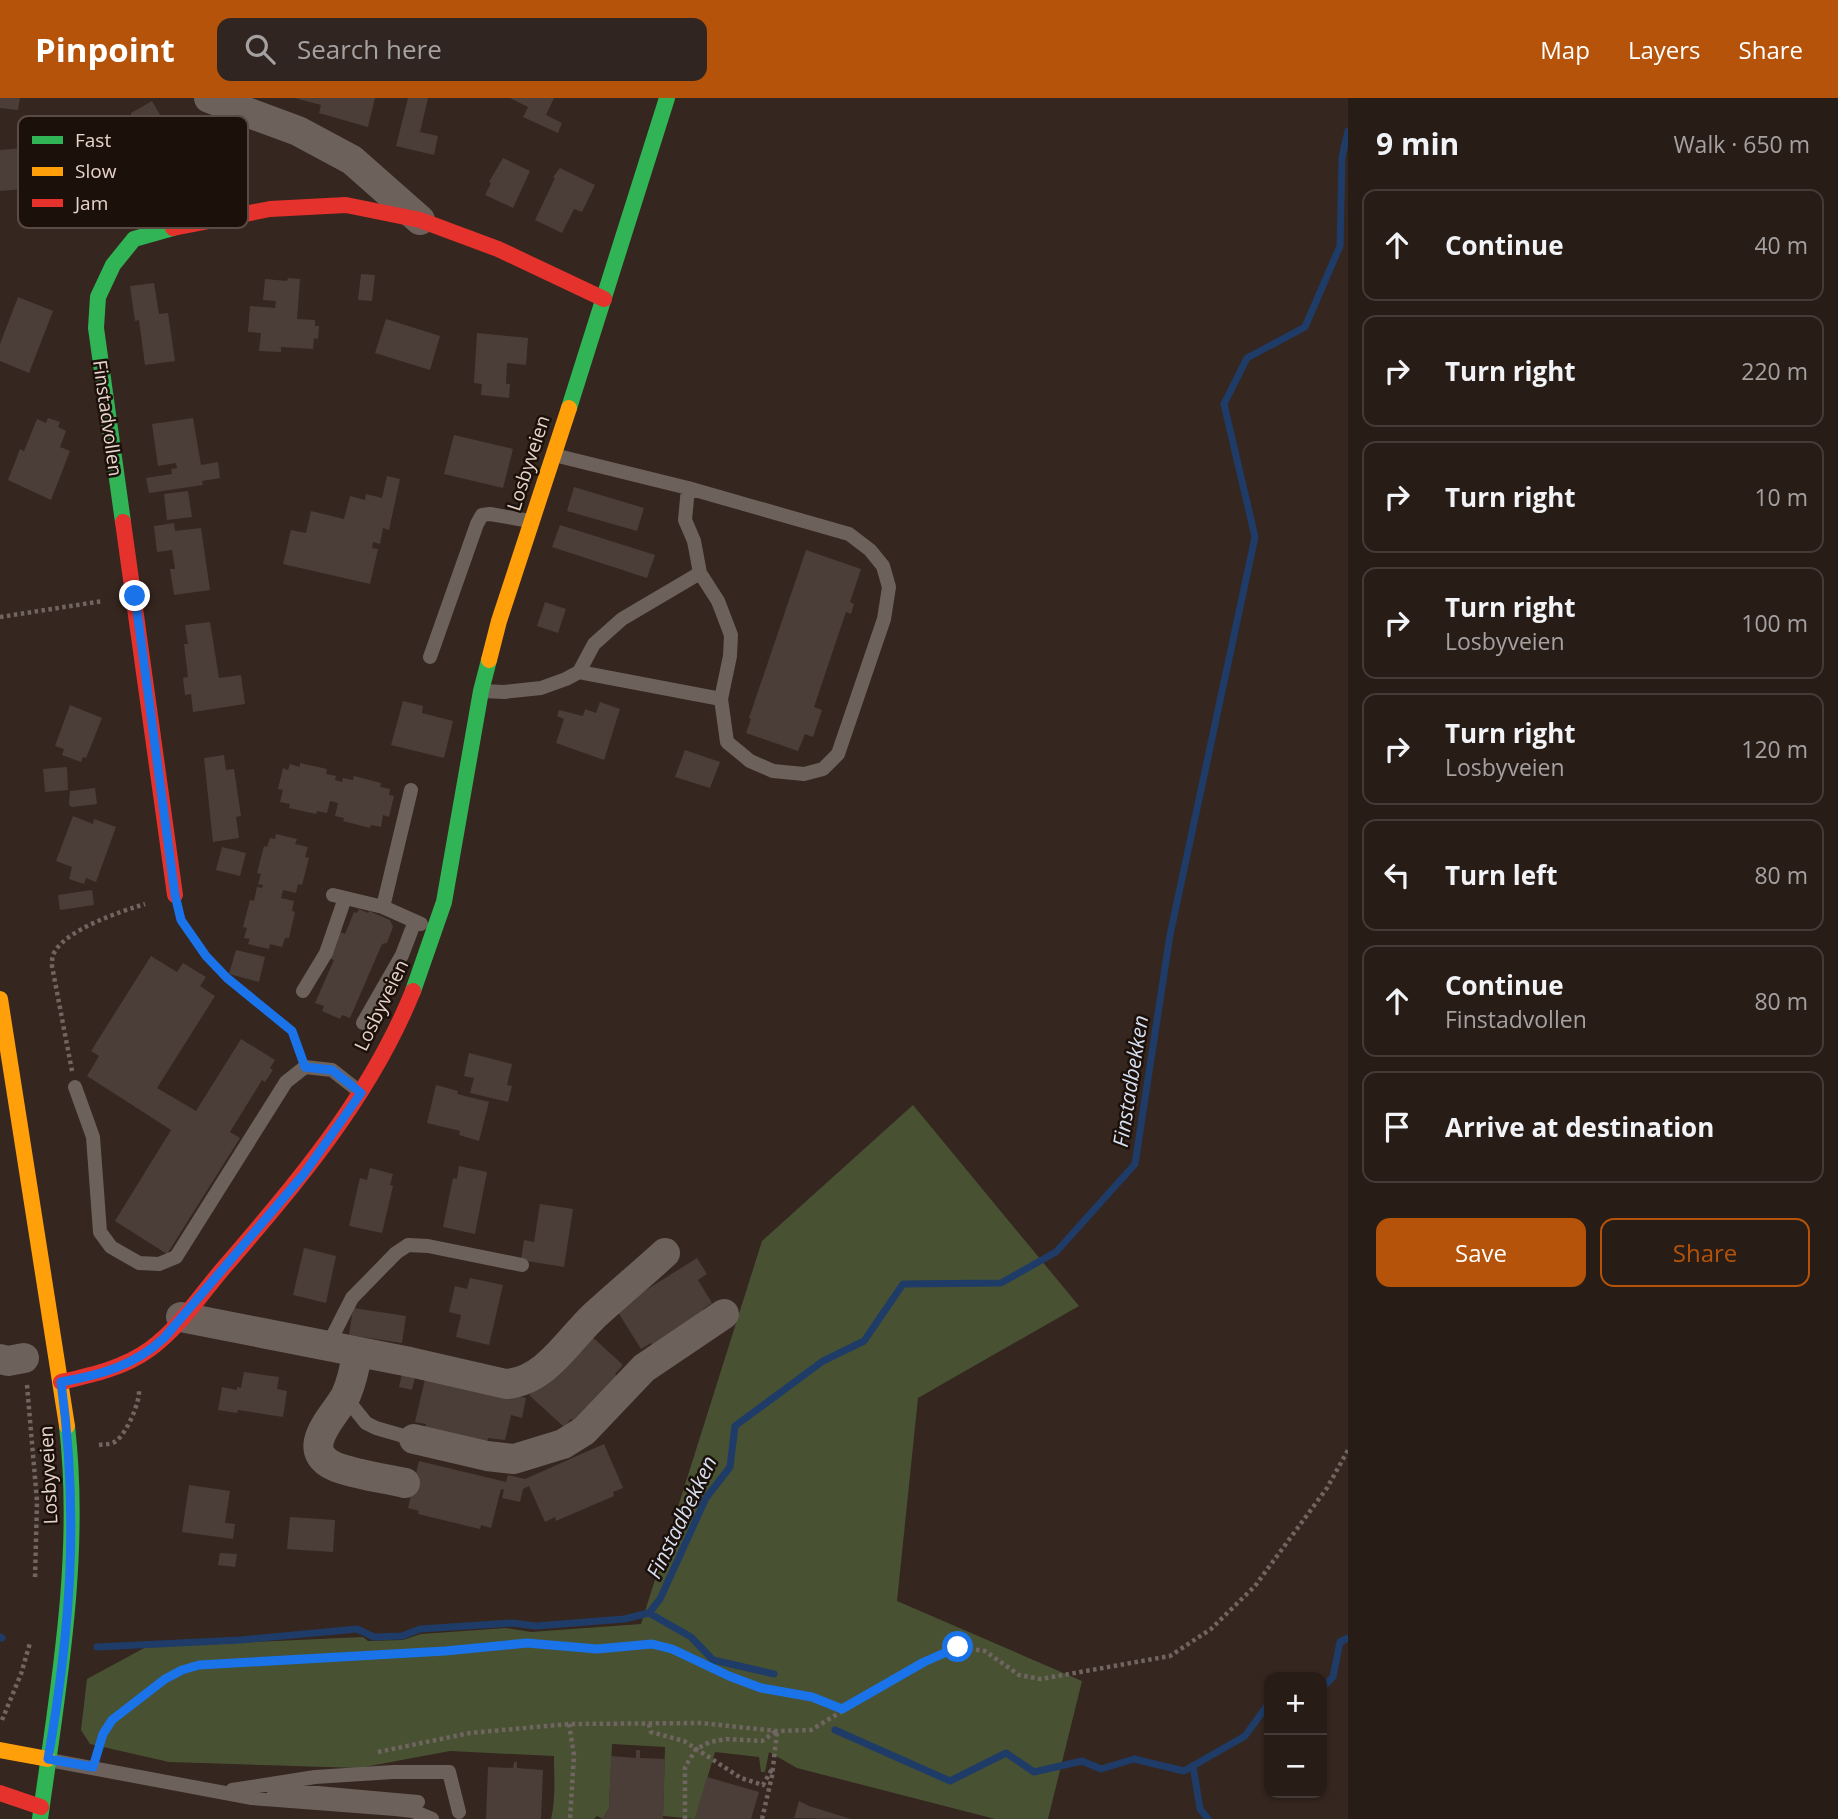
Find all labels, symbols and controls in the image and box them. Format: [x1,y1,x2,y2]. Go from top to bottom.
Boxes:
search box [217,18,707,81]
text: Pinpoint [35,27,175,72]
icon: search [241,30,279,68]
text: Search here [297,31,442,67]
text: Map [1540,33,1590,66]
text: Layers [1628,33,1701,66]
text: Share [1739,33,1803,66]
legend [18,116,248,228]
text: 9 min [1376,123,1459,164]
text: Fast [75,127,111,153]
text: Walk · 650 m [1673,128,1810,160]
text: Slow [75,158,117,184]
text: Jam [73,190,108,216]
icon: ahead [1378,226,1416,264]
text: Continue [1445,227,1564,263]
text: 40 m [1754,229,1808,261]
icon: right [1378,352,1416,390]
text: Turn right [1445,353,1576,389]
text: 220 m [1741,355,1808,387]
street label: Finstadvollen [87,358,129,478]
street label: Losbyveien [500,412,556,514]
icon: right [1378,478,1416,516]
text: Turn right [1445,479,1576,515]
text: 10 m [1754,481,1808,513]
route end [119,580,150,611]
text: Turn right [1445,589,1576,625]
icon: right [1378,604,1416,642]
text: 100 m [1741,607,1808,639]
text: Losbyveien [1445,625,1565,657]
text: Turn right [1445,715,1576,751]
icon: right [1378,730,1416,768]
text: 120 m [1741,733,1808,765]
text: Losbyveien [1445,751,1565,783]
icon: left [1378,856,1416,894]
text: Turn left [1445,857,1557,893]
text: 80 m [1754,859,1808,891]
street label: Losbyveien [348,955,414,1055]
text: Continue [1445,967,1564,1003]
icon: ahead [1378,982,1416,1020]
text: 80 m [1754,985,1808,1017]
text: Finstadvollen [1445,1003,1587,1035]
water label: Finstadbekken [1106,1013,1154,1149]
icon: arrive [1378,1108,1416,1146]
text: Arrive at destination [1445,1109,1714,1145]
button: Save [1376,1218,1586,1287]
button: Share [1600,1218,1810,1287]
street label: Losbyveien [32,1425,64,1525]
water label: Finstadbekken [639,1451,723,1583]
route start [942,1631,973,1662]
map controls [1264,1672,1327,1798]
button: + [1264,1672,1327,1735]
button: − [1264,1735,1327,1798]

